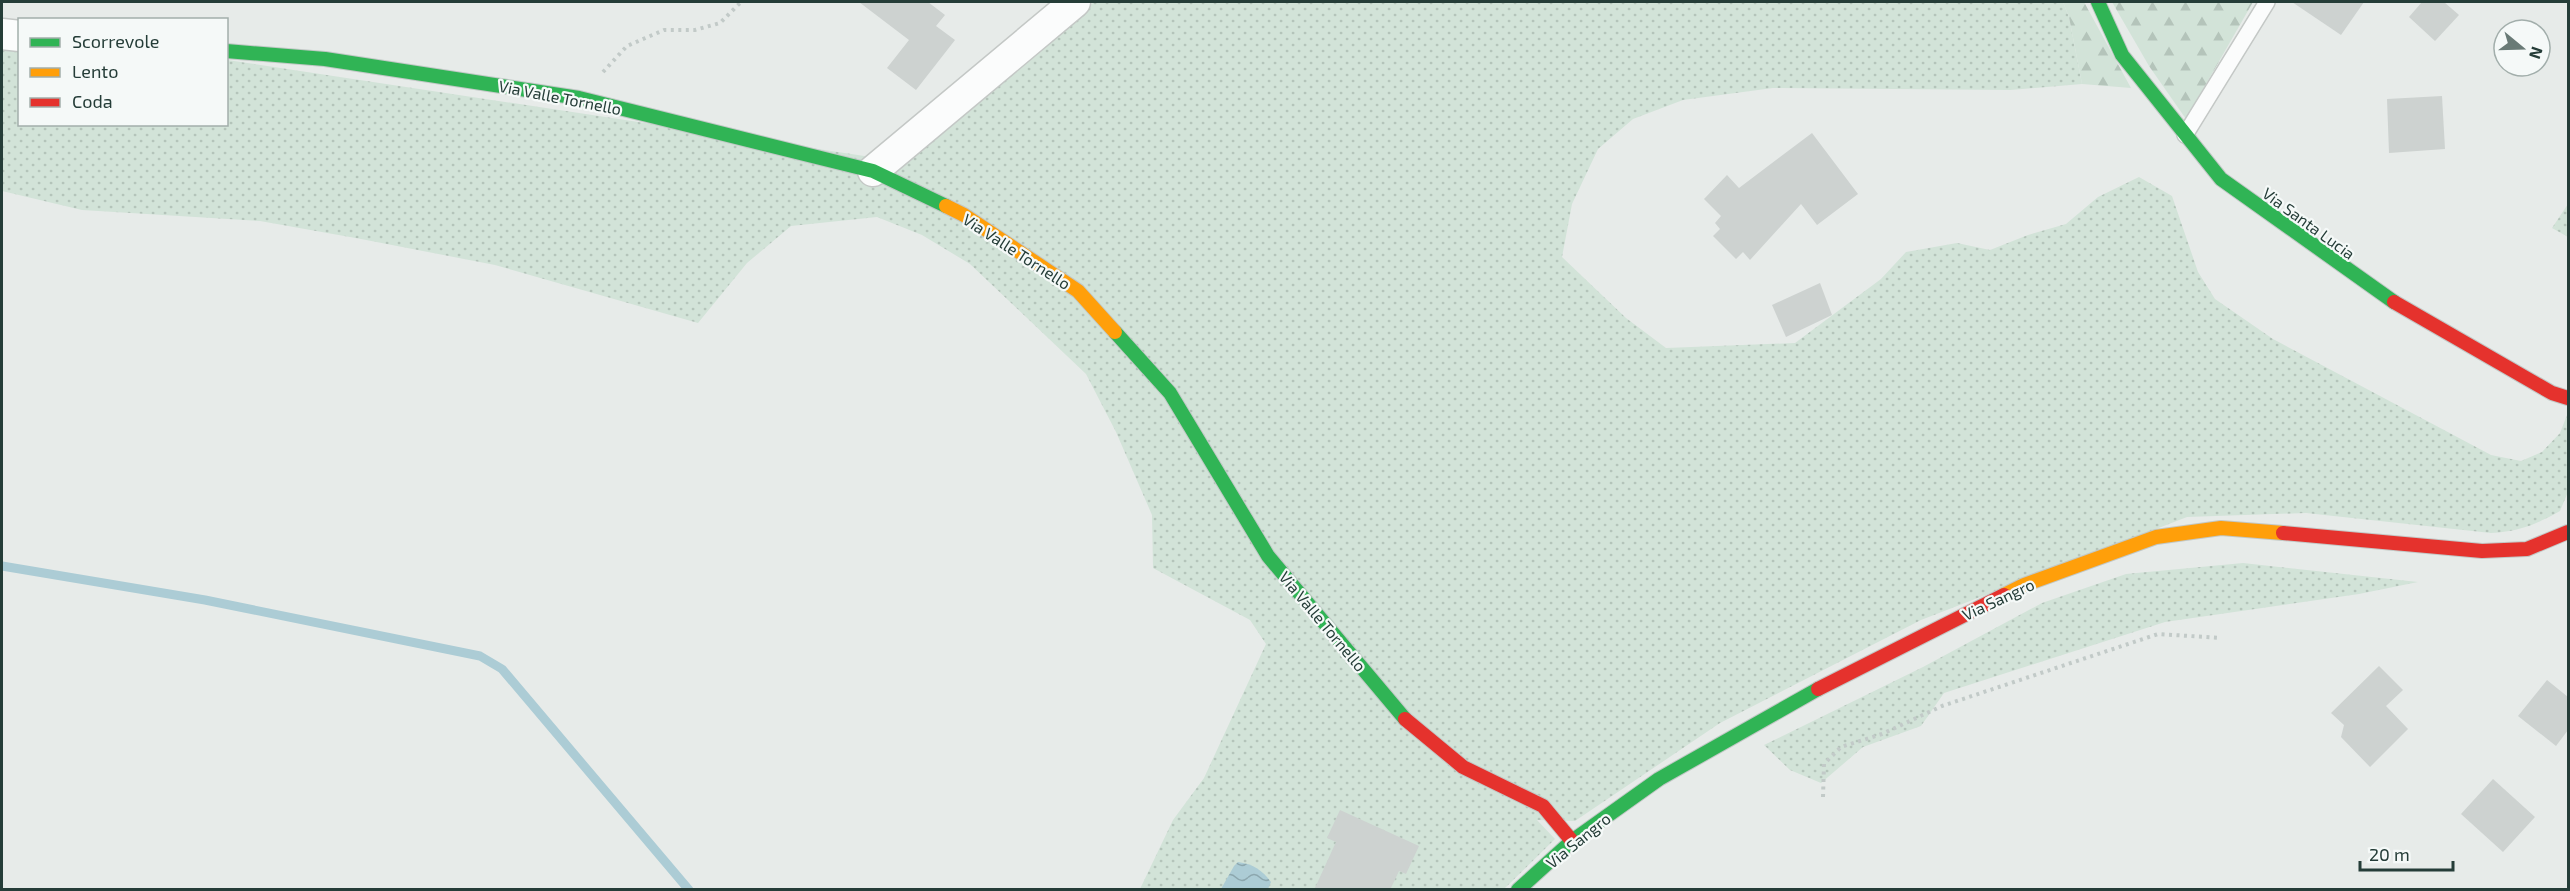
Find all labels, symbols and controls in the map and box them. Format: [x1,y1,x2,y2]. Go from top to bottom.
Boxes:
legend [18,18,228,126]
north arrow [2492,18,2552,78]
text: Scorrevole [72,30,159,52]
text: N [2526,44,2548,62]
text: Lento [72,60,118,82]
street label: Via Valle Tornello [497,76,623,118]
text: Coda [72,90,113,112]
street label: Via Santa Lucia [2259,183,2359,263]
street label: Via Valle Tornello [960,209,1074,293]
street label: Via Valle Tornello [1276,567,1370,675]
street label: Via Sangro [1959,574,2037,624]
street label: Via Sangro [1542,808,1614,872]
scale bar [2360,834,2453,872]
text: 20 m [2369,843,2410,865]

